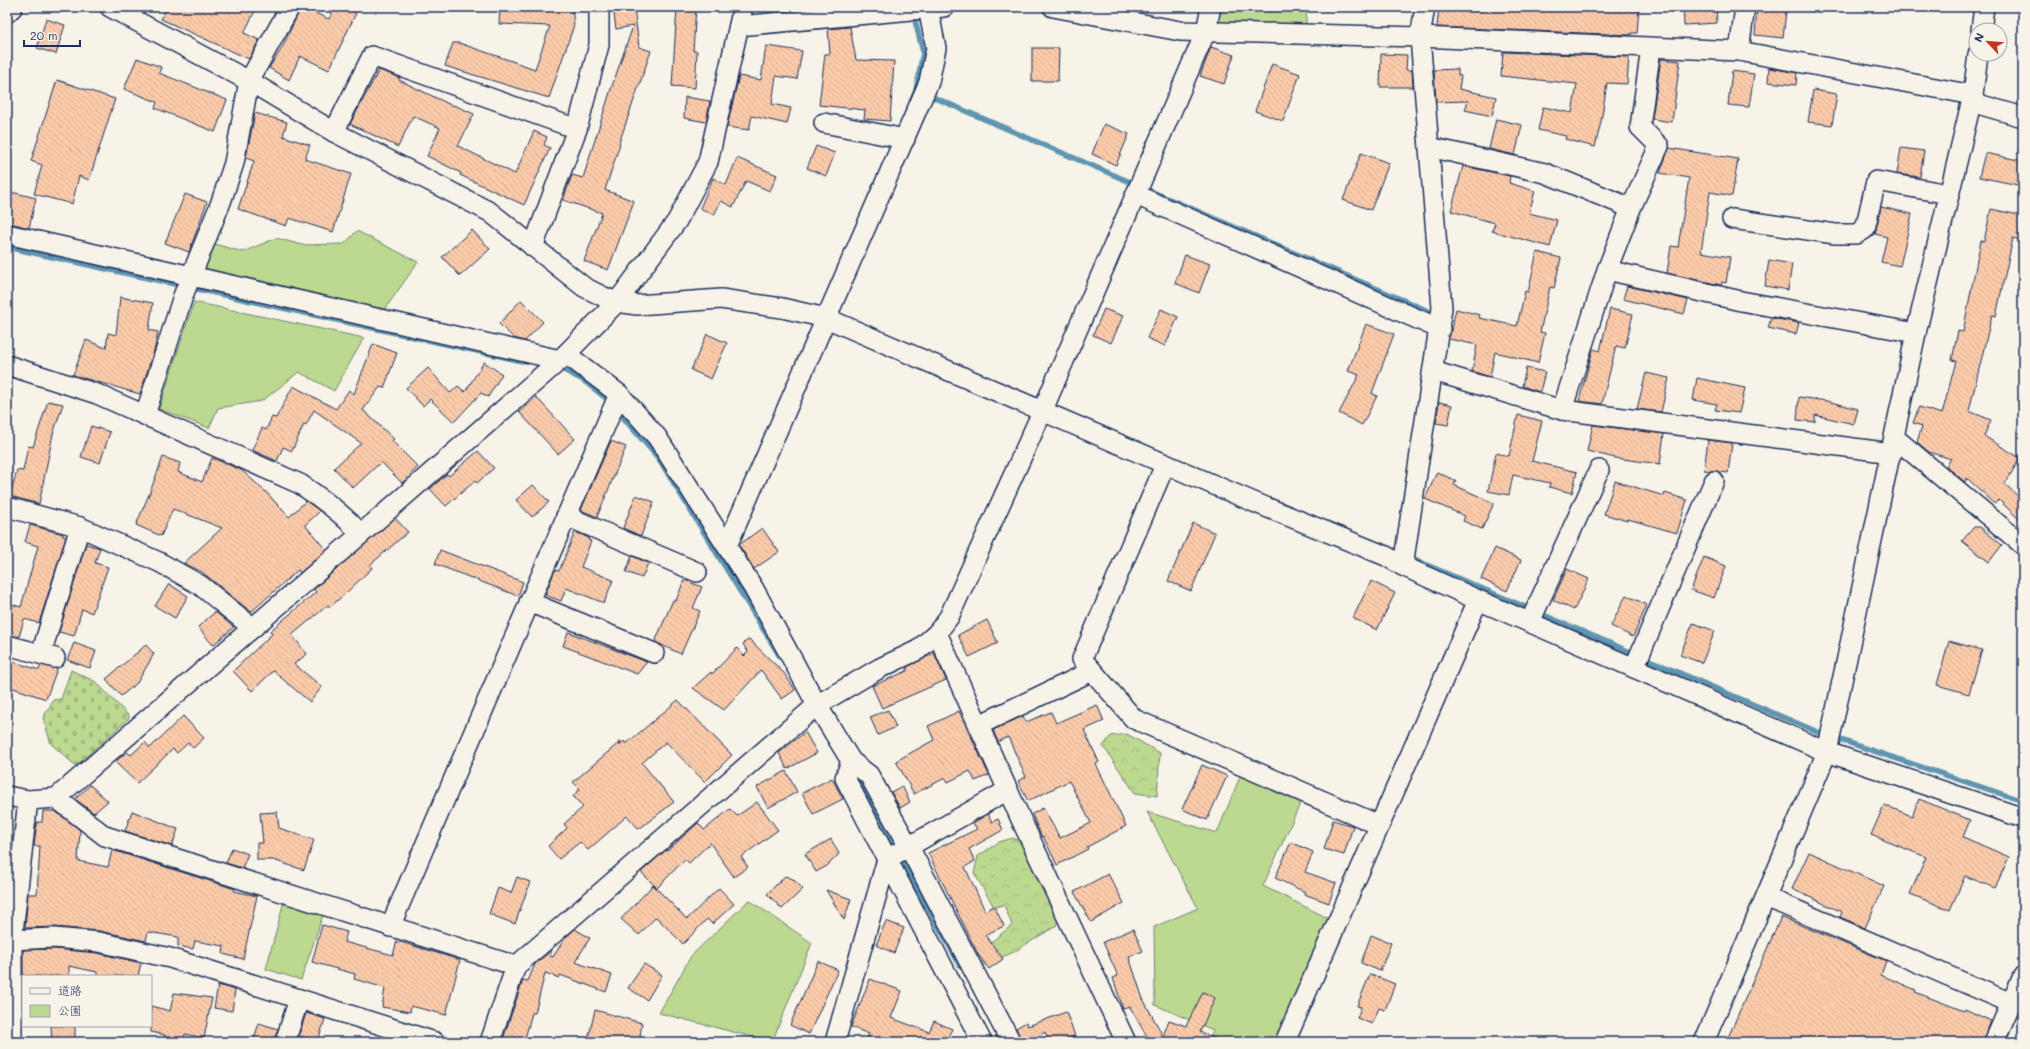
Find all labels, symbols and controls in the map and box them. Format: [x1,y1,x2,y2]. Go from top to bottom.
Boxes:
scale bar [24,22,80,48]
north arrow [1968,22,2008,62]
text: 20 m [30,27,58,43]
text: N [1970,30,1987,44]
legend [22,975,152,1027]
text: 道路 [58,982,82,998]
text: 公園 [58,1002,82,1018]

